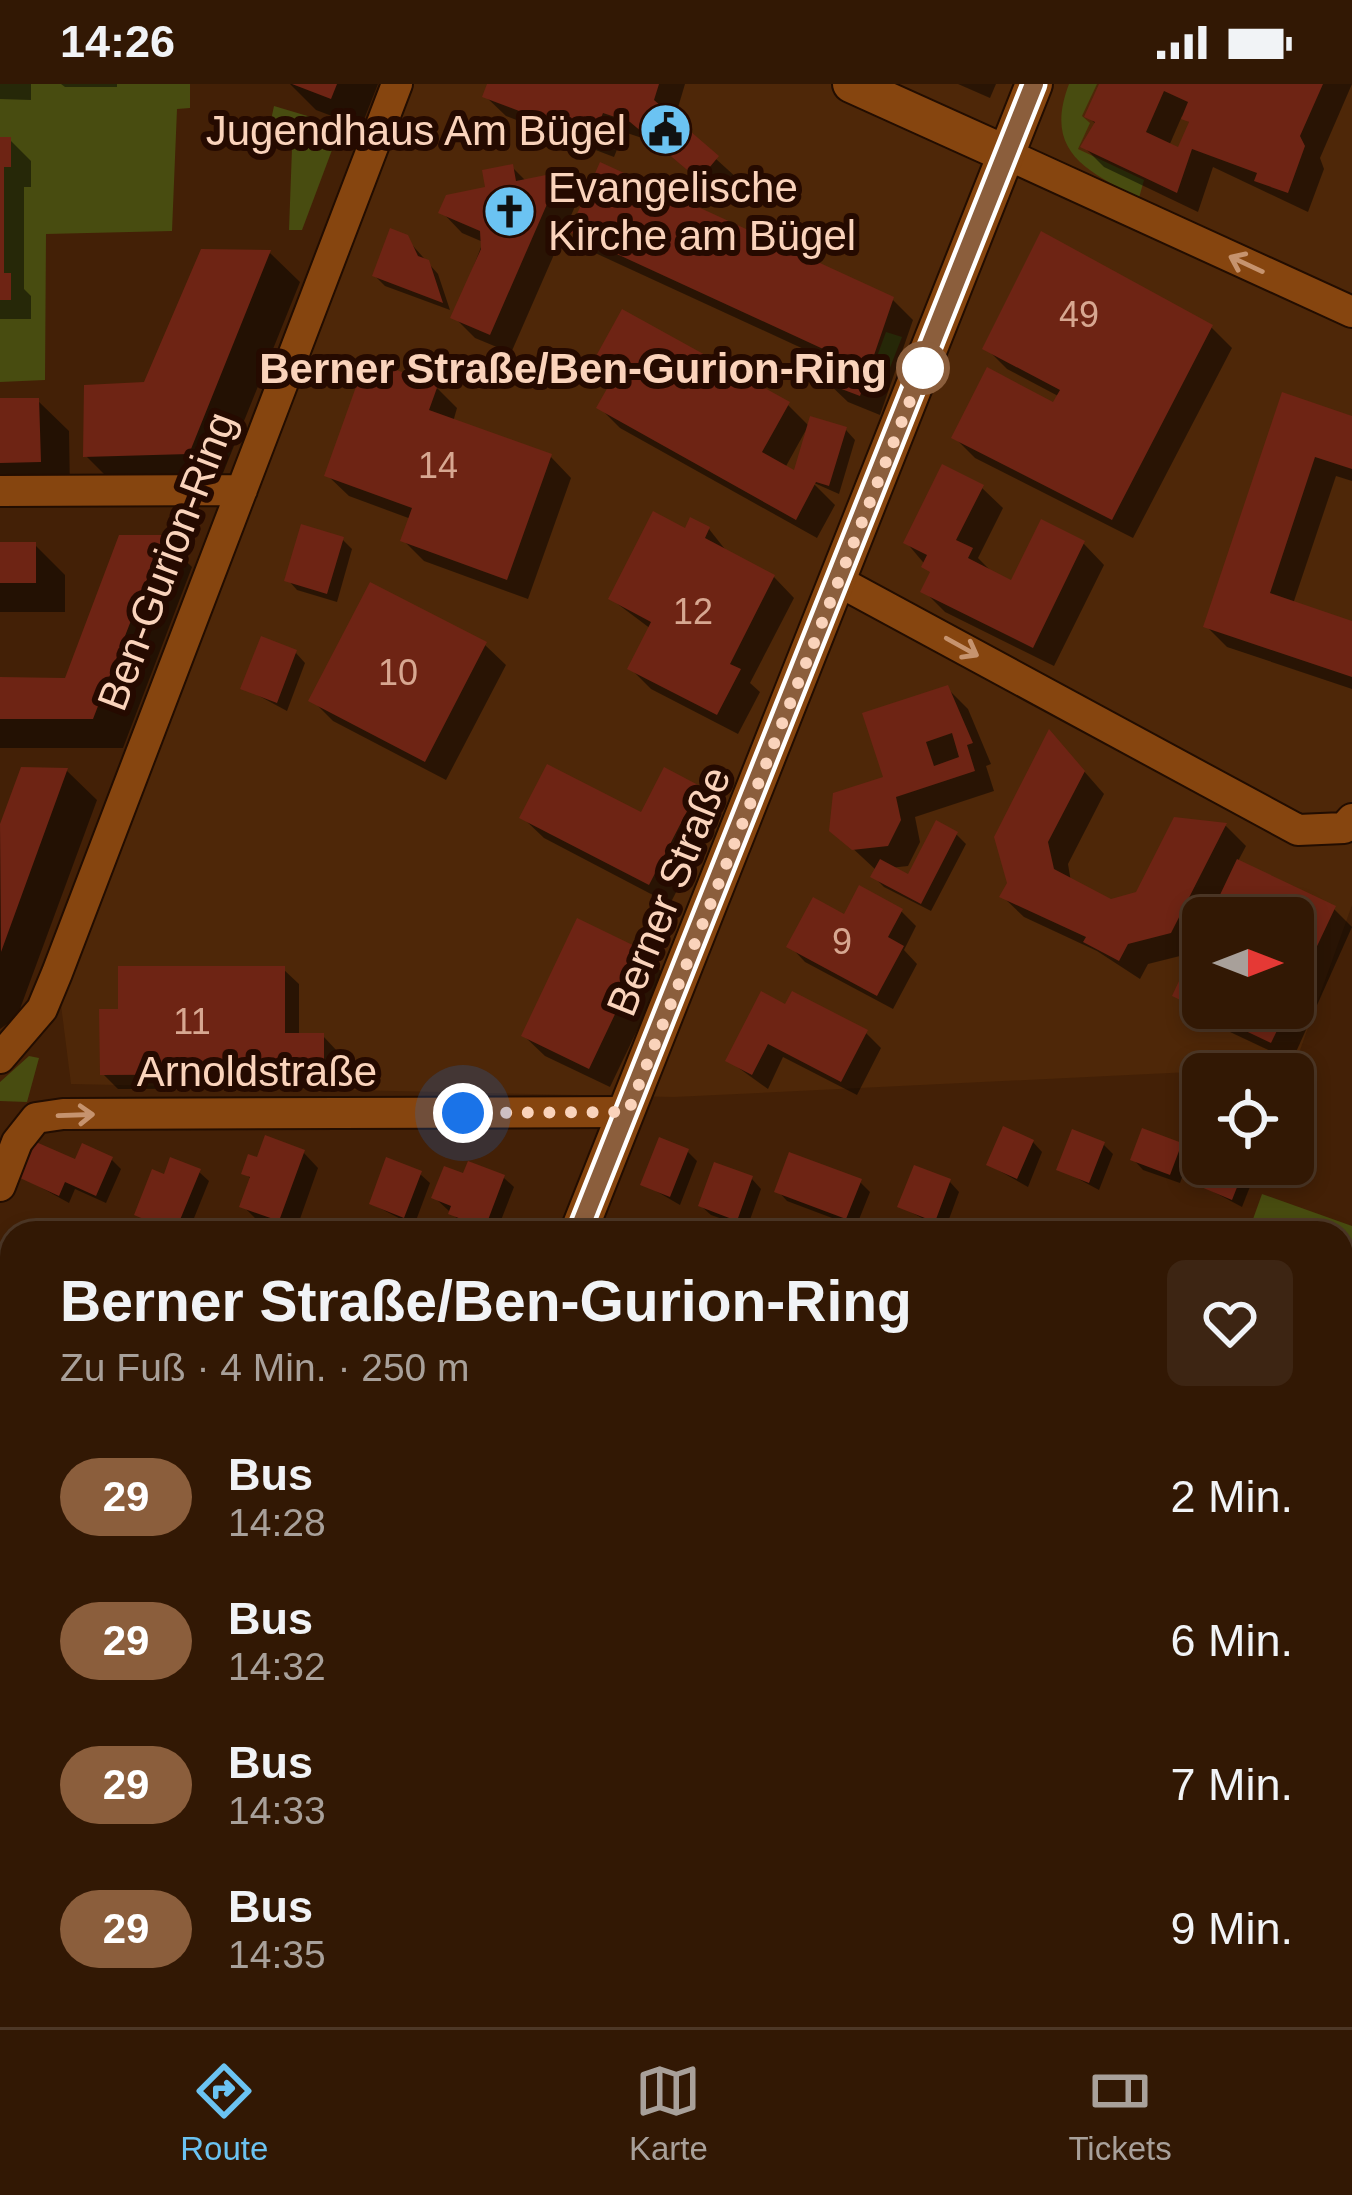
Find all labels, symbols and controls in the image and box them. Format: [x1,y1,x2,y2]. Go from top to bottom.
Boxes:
text: 14:26 [60,16,175,67]
public building icon: Jugendhaus Am Bügel [637,102,693,158]
place label: Jugendhaus Am Bügel [206,107,626,154]
place label: Evangelische Kirche am Bügel [548,164,856,259]
church icon: Evangelische Kirche am Bügel [481,183,537,239]
one-way arrow [1229,251,1265,273]
house number: 49 [1059,294,1099,335]
marker: Berner Straße/Ben-Gurion-Ring [898,343,948,393]
place label: Berner Straße/Ben-Gurion-Ring [259,345,887,392]
street label: Ben-Gurion-Ring [88,406,245,717]
house number: 14 [418,445,458,486]
house number: 12 [673,591,713,632]
one-way arrow [943,636,978,659]
house number: 10 [378,652,418,693]
street label: Berner Straße [597,760,740,1022]
north arrow [1182,897,1314,1029]
map controls [1182,897,1314,1185]
house number: 9 [832,921,852,962]
house number: 11 [173,1001,211,1042]
street label: Arnoldstraße [137,1048,377,1095]
button: locate [1182,1053,1314,1185]
your location [433,1083,493,1143]
one-way arrow [56,1103,95,1126]
button: heart [1167,1260,1293,1386]
text: Berner Straße/Ben-Gurion-Ring [60,1269,912,1333]
text: Zu Fuß · 4 Min. · 250 m [60,1346,470,1389]
text: Bus [228,1449,313,1500]
text: 2 Min. [1170,1471,1293,1522]
text: 29 [103,1473,149,1520]
text: 14:28 [228,1501,326,1544]
text: Bus [228,1593,313,1644]
text: 6 Min. [1170,1615,1293,1666]
text: 29 [103,1617,149,1664]
text: 14:32 [228,1645,326,1688]
text: Bus [228,1737,313,1788]
text: 7 Min. [1170,1759,1293,1810]
text: 29 [103,1761,149,1808]
text: 14:33 [228,1789,326,1832]
text: Bus [228,1881,313,1932]
text: 9 Min. [1170,1903,1293,1954]
text: 29 [103,1905,149,1952]
text: 14:35 [228,1933,326,1976]
tab: Route [180,2058,268,2168]
tab: Karte [629,2058,708,2168]
tab: Tickets [1068,2058,1172,2168]

